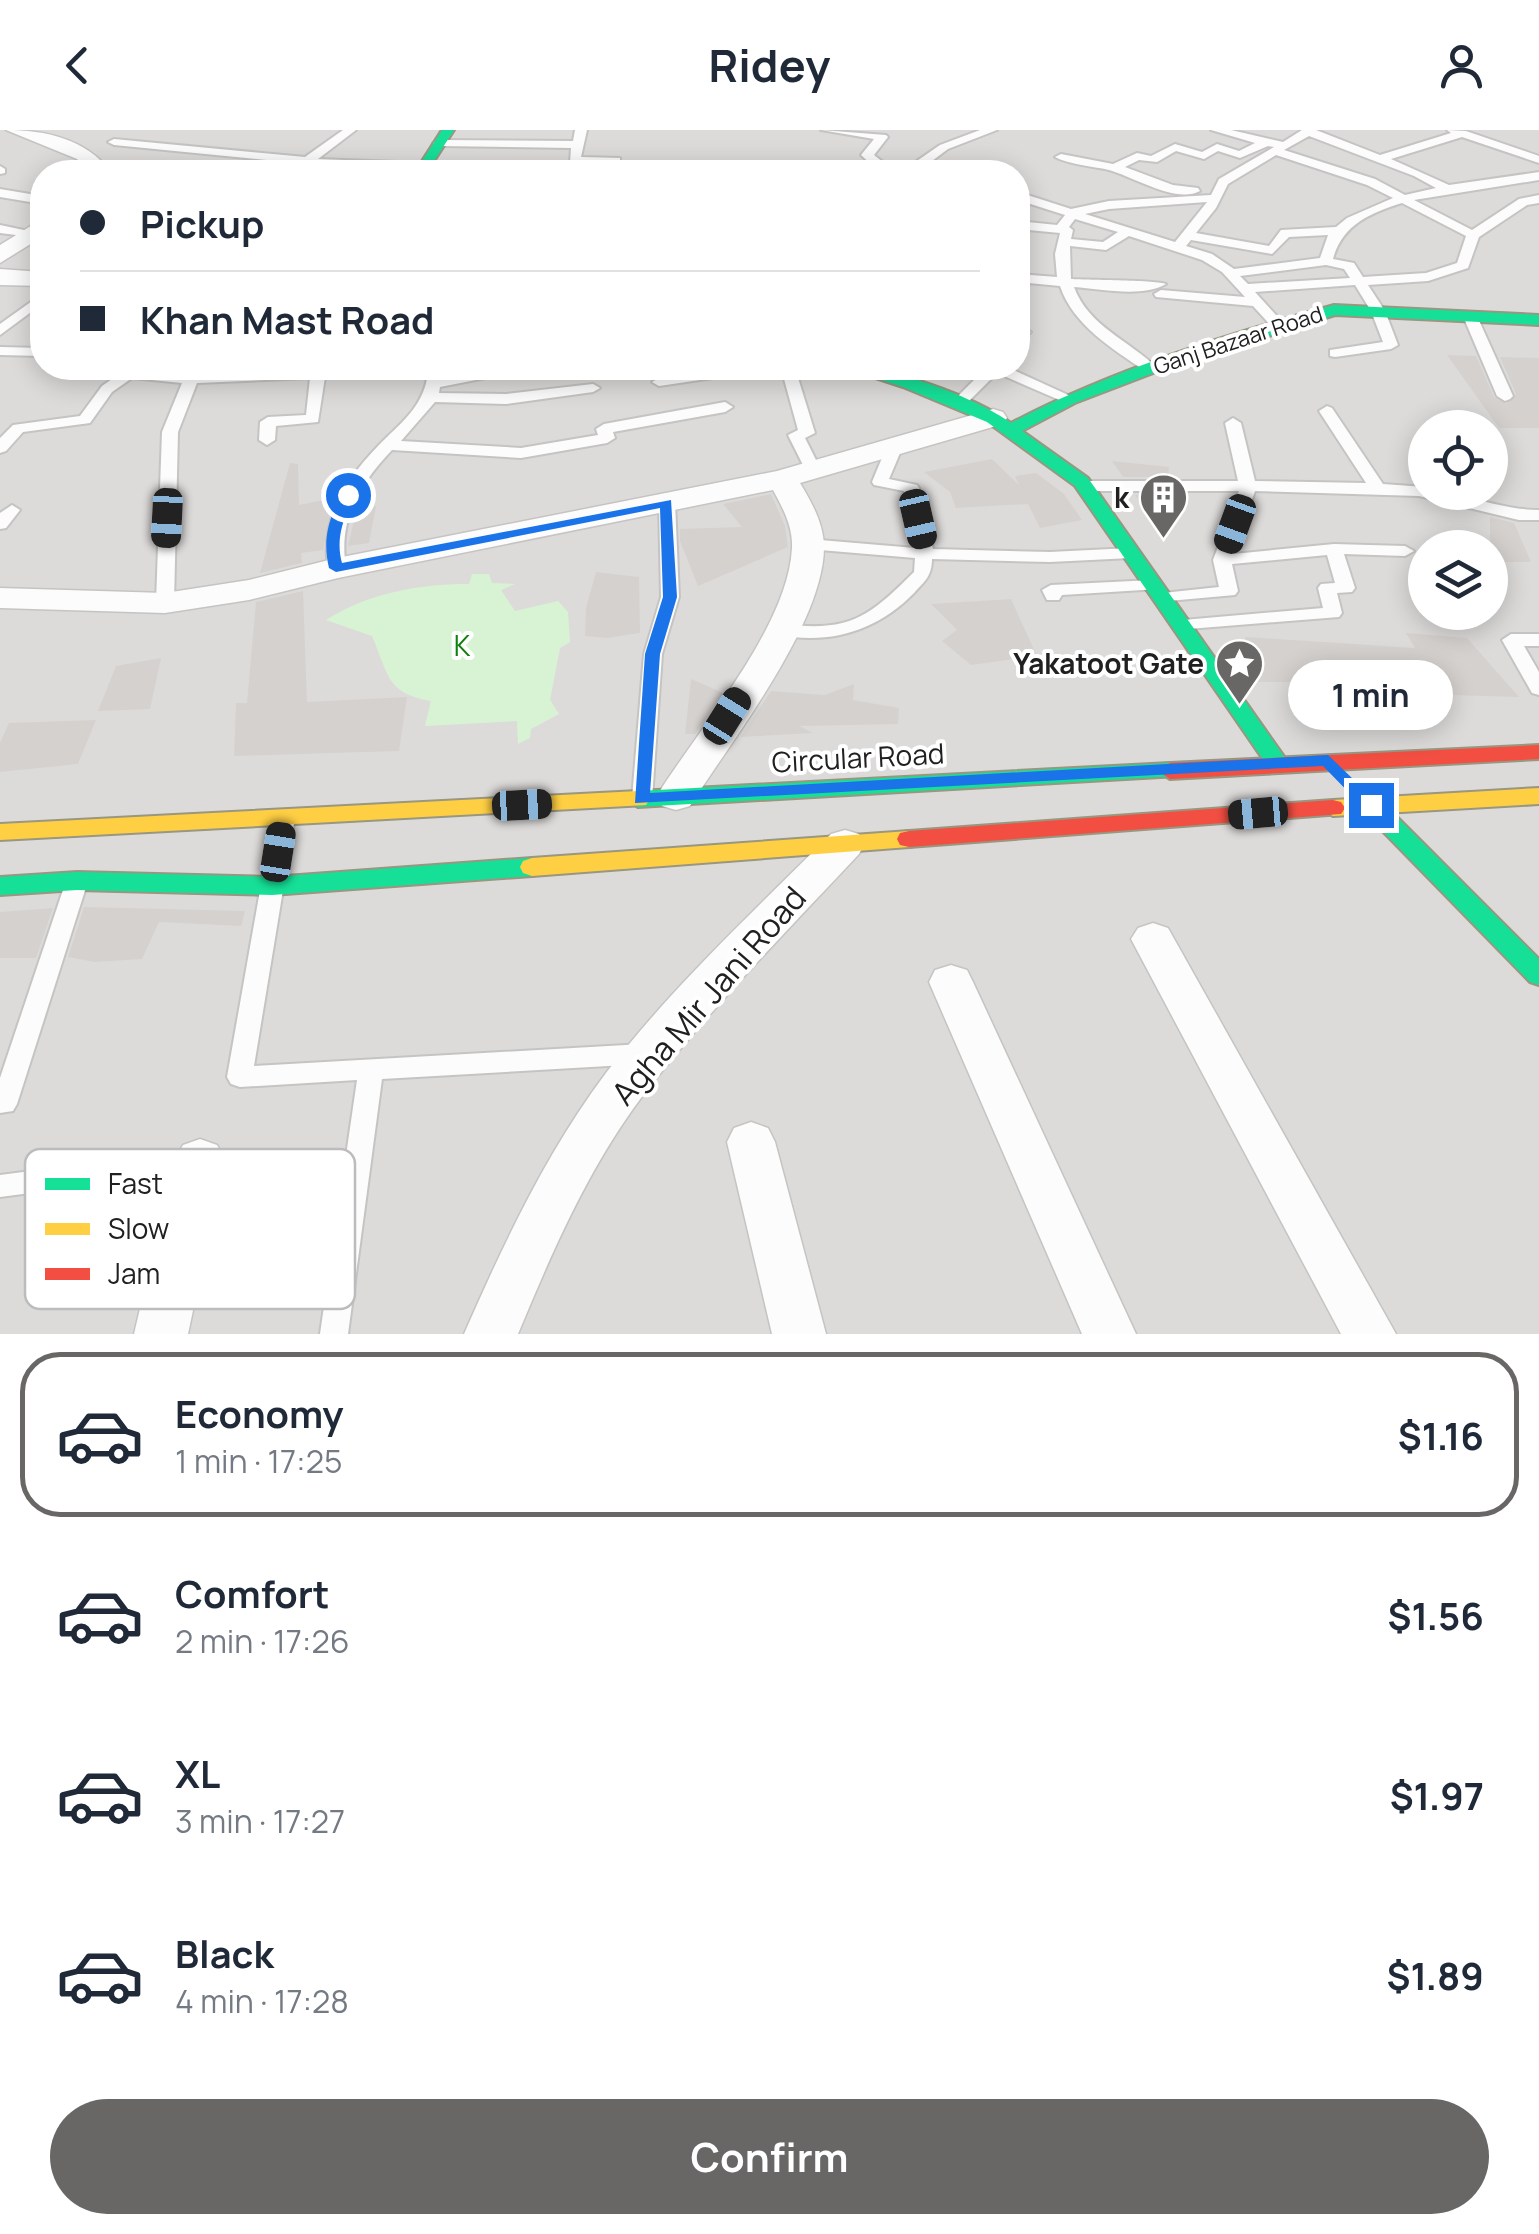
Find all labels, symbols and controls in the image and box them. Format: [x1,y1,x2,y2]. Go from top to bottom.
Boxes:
text: Ridey [709,34,830,96]
icon: back [50,38,105,93]
icon: person [1434,38,1489,93]
text: Pickup [140,197,264,249]
text: Khan Mast Road [140,293,435,345]
street label: Ganj Bazaar Road [1150,298,1326,382]
map controls [1408,410,1508,630]
button: locate [1408,410,1508,510]
building icon: k [1138,472,1190,540]
route start [326,473,371,518]
place label: k [1114,478,1130,516]
car [897,486,939,552]
car [150,487,184,549]
car [1211,491,1259,557]
button: layers [1408,530,1508,630]
park label: K [454,626,471,664]
place icon: Yakatoot Gate [1213,638,1265,706]
place label: Yakatoot Gate [1013,644,1204,682]
callout: 1 min [1288,660,1454,730]
text: 1 min [1331,673,1410,717]
car [698,683,756,749]
street label: Circular Road [771,734,945,780]
route end [1349,783,1394,828]
car [491,788,553,822]
car [1227,795,1289,831]
car [258,820,298,884]
street label: Agha Mir Jani Road [601,877,815,1114]
legend [25,1149,355,1309]
text: Fast [108,1164,163,1202]
text: Slow [108,1209,169,1247]
text: Jam [108,1254,160,1292]
text: Economy [175,1387,344,1439]
icon: car [55,1390,145,1480]
text: $1.16 [1398,1409,1484,1461]
text: 1 min · 17:25 [175,1439,342,1483]
text: Comfort [175,1567,329,1619]
icon: car [55,1570,145,1660]
text: $1.56 [1388,1589,1484,1641]
text: 2 min · 17:26 [175,1619,350,1663]
text: XL [175,1747,220,1799]
icon: car [55,1750,145,1840]
text: $1.97 [1390,1769,1484,1821]
text: 3 min · 17:27 [175,1799,345,1843]
text: Black [175,1927,274,1979]
icon: car [55,1930,145,2020]
text: $1.89 [1387,1949,1484,2001]
text: 4 min · 17:28 [175,1979,349,2023]
button: Confirm [50,2099,1489,2214]

